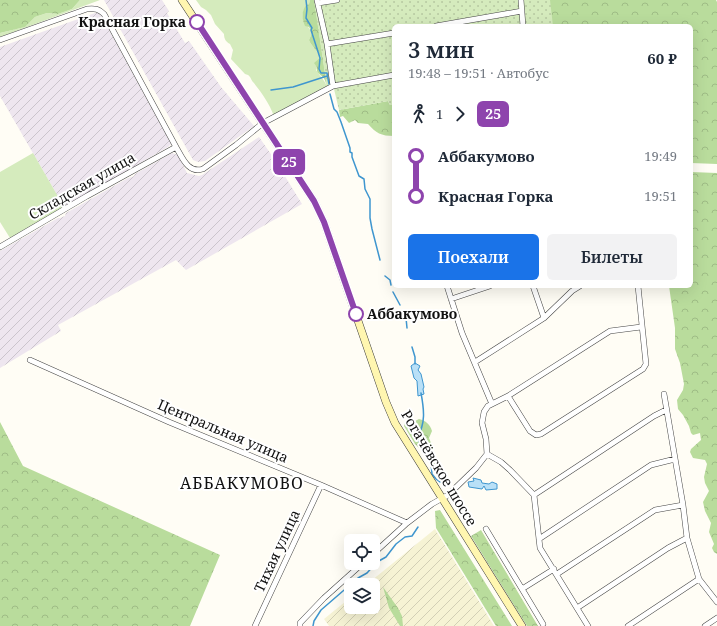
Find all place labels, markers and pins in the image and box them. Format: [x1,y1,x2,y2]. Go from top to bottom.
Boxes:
place label: Красная Горка [78,12,186,31]
marker: Красная Горка [189,14,205,30]
place label: Аббакумово [367,304,457,323]
marker: Аббакумово [348,306,364,322]

